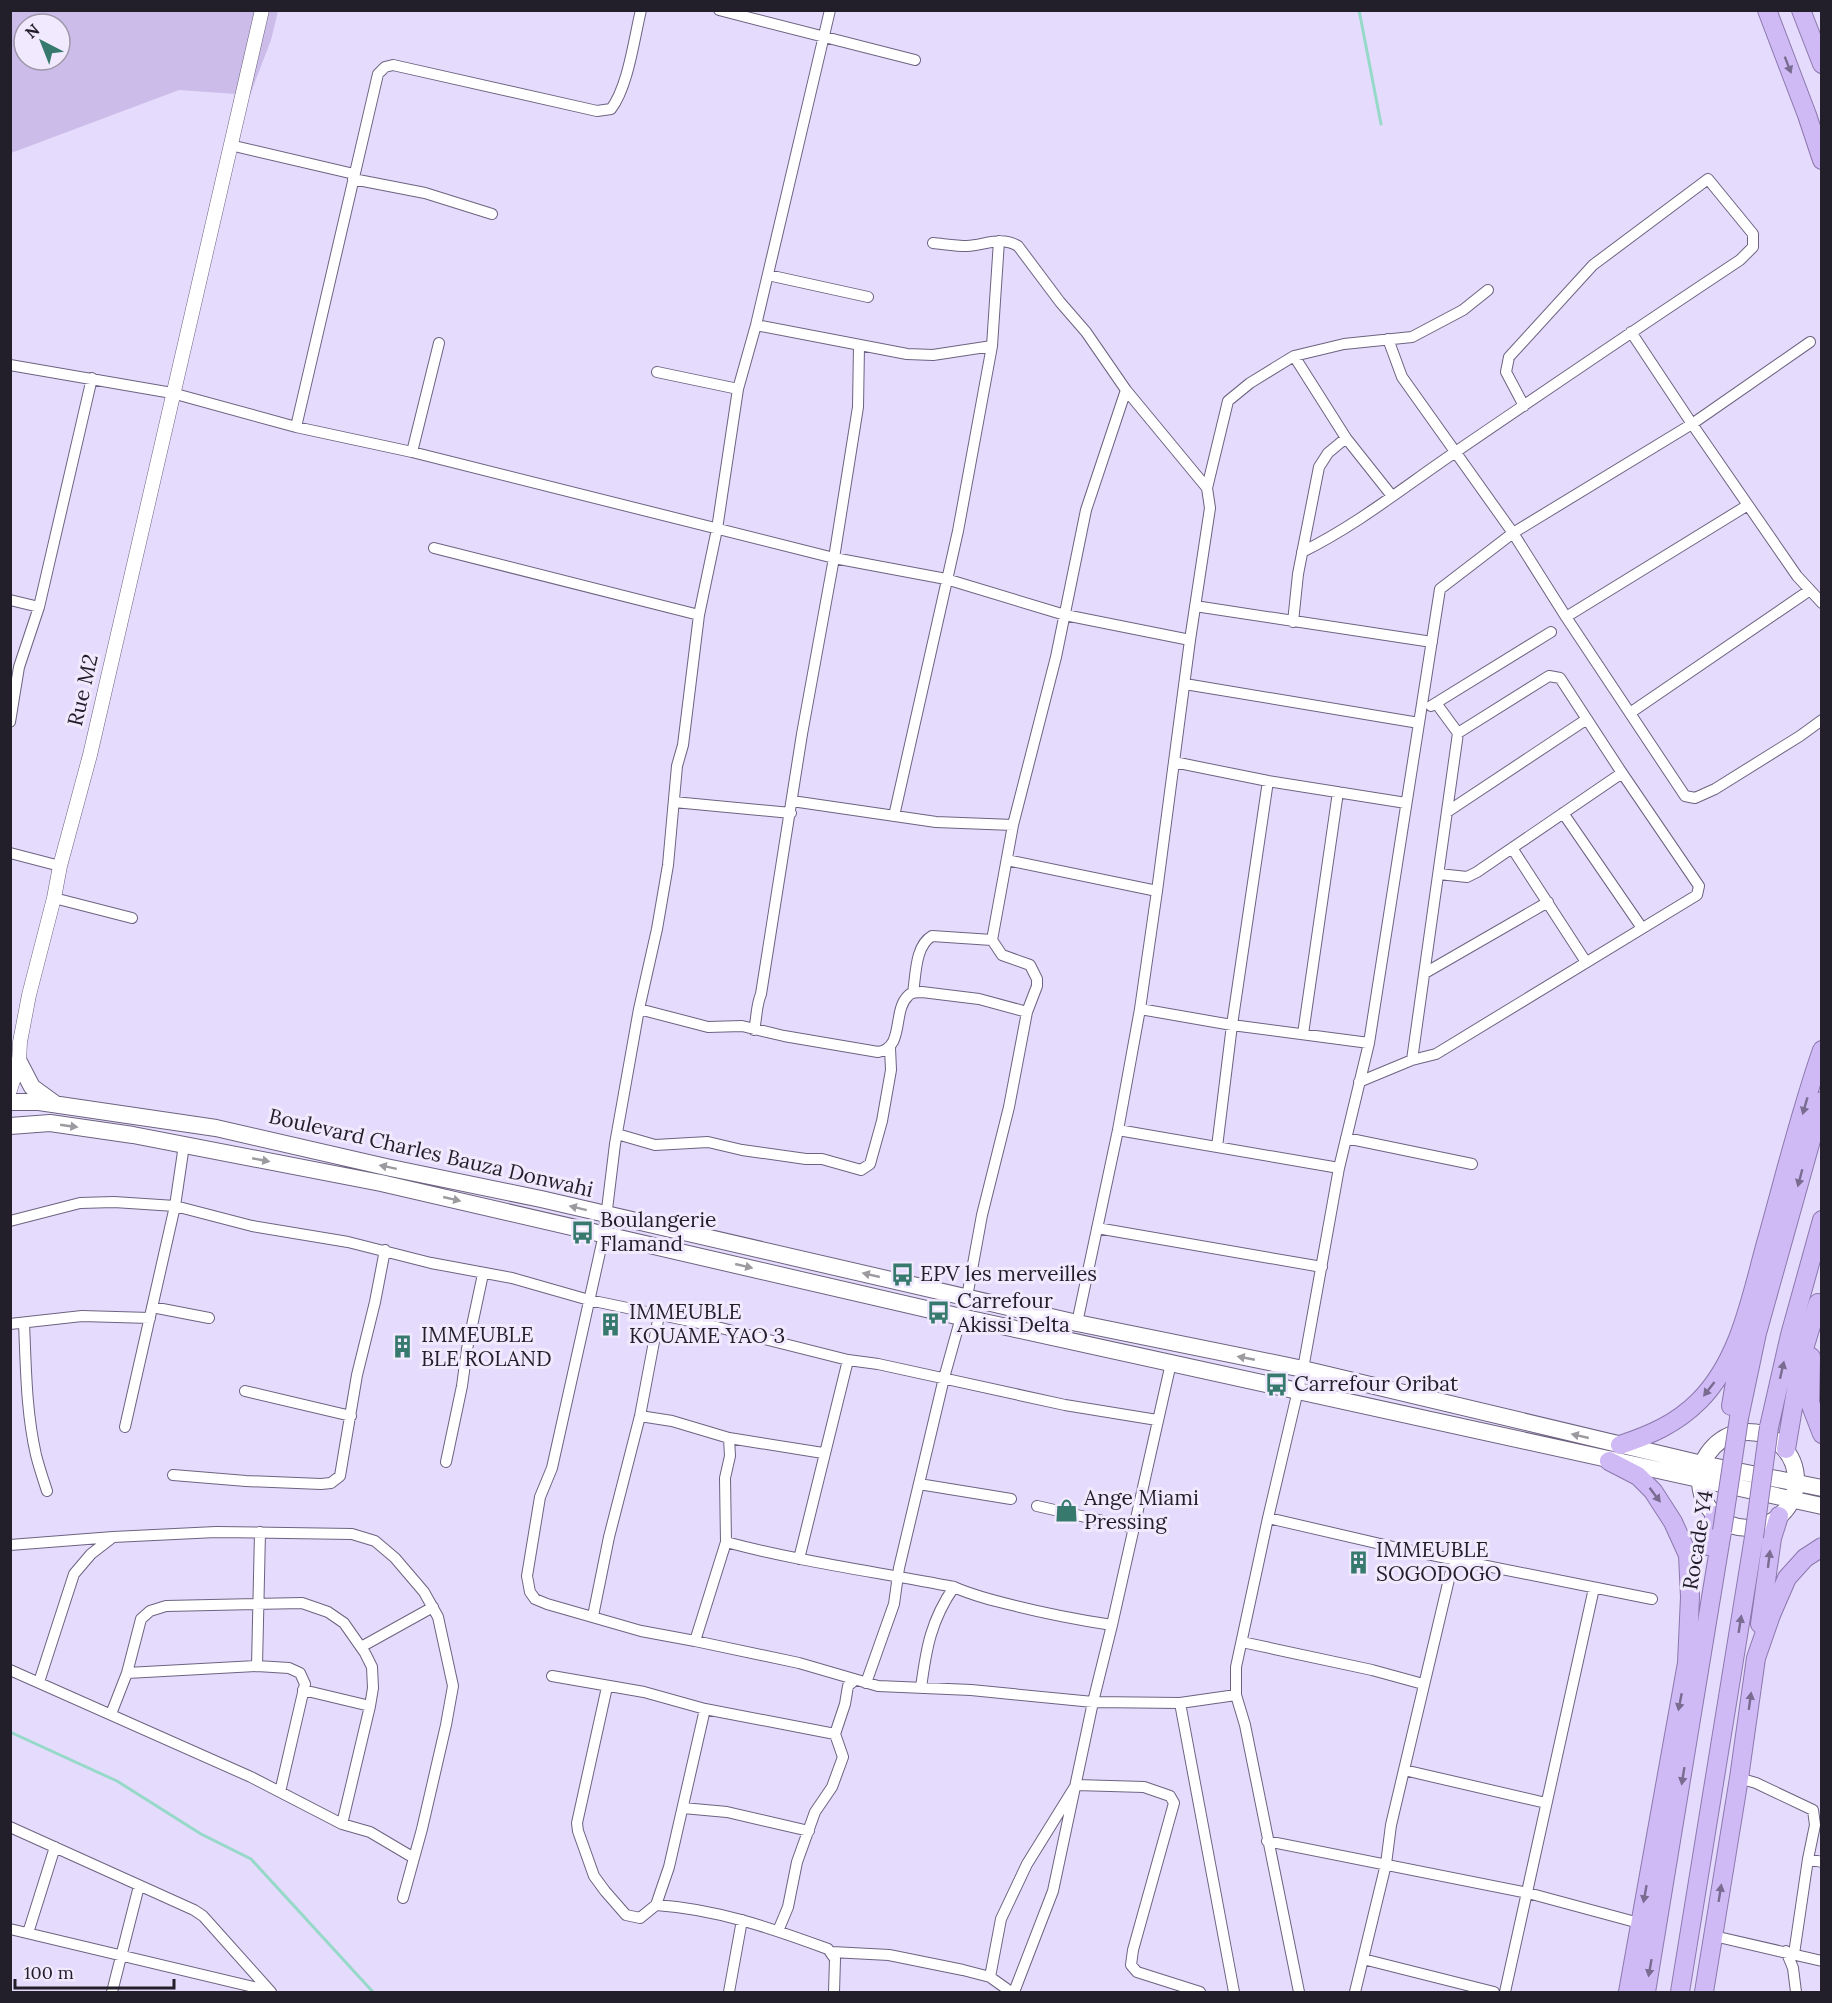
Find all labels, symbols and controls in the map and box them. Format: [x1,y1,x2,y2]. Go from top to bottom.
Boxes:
north arrow [12,12,72,72]
text: N [21,19,43,42]
one-way arrow [1784,56,1793,74]
street label: Rue M2 [61,651,104,729]
one-way arrow [1799,1097,1809,1115]
street label: Boulevard Charles Bauza Donwahi [266,1102,596,1203]
one-way arrow [59,1121,78,1131]
one-way arrow [251,1156,270,1165]
one-way arrow [378,1162,397,1171]
one-way arrow [1795,1169,1804,1187]
one-way arrow [442,1195,461,1205]
one-way arrow [569,1203,588,1213]
place label: Boulangerie Flamand [600,1206,716,1257]
bus stop icon: Boulangerie Flamand [569,1219,595,1245]
place label: EPV les merveilles [920,1260,1097,1287]
bus stop icon: EPV les merveilles [889,1261,915,1287]
one-way arrow [735,1262,753,1272]
one-way arrow [861,1270,880,1279]
place label: Carrefour Akissi Delta [956,1287,1070,1338]
place label: IMMEUBLE KOUAME YAO 3 [629,1298,785,1349]
bus stop icon: Carrefour Akissi Delta [926,1300,952,1326]
building icon: IMMEUBLE KOUAME YAO 3 [598,1311,624,1337]
place label: IMMEUBLE BLE ROLAND [421,1321,552,1372]
building icon: IMMEUBLE BLE ROLAND [390,1334,416,1360]
one-way arrow [1236,1353,1255,1362]
one-way arrow [1778,1360,1787,1379]
place label: Carrefour Oribat [1294,1370,1459,1397]
bus stop icon: Carrefour Oribat [1263,1371,1289,1397]
one-way arrow [1703,1381,1716,1397]
one-way arrow [1570,1430,1589,1440]
place label: Ange Miami Pressing [1083,1484,1199,1535]
one-way arrow [1649,1487,1661,1503]
street label: Rocade Y4 [1676,1488,1719,1592]
shop icon: Ange Miami Pressing [1053,1497,1079,1523]
place label: IMMEUBLE SOGODOGO [1376,1536,1502,1587]
building icon: IMMEUBLE SOGODOGO [1345,1549,1371,1575]
one-way arrow [1764,1549,1773,1568]
one-way arrow [1735,1614,1744,1633]
one-way arrow [1745,1691,1754,1710]
one-way arrow [1675,1692,1684,1711]
one-way arrow [1678,1766,1687,1785]
one-way arrow [1640,1884,1649,1903]
one-way arrow [1716,1884,1725,1903]
scale bar [15,1952,174,1990]
one-way arrow [1646,1959,1655,1978]
text: 100 m [24,1961,74,1984]

